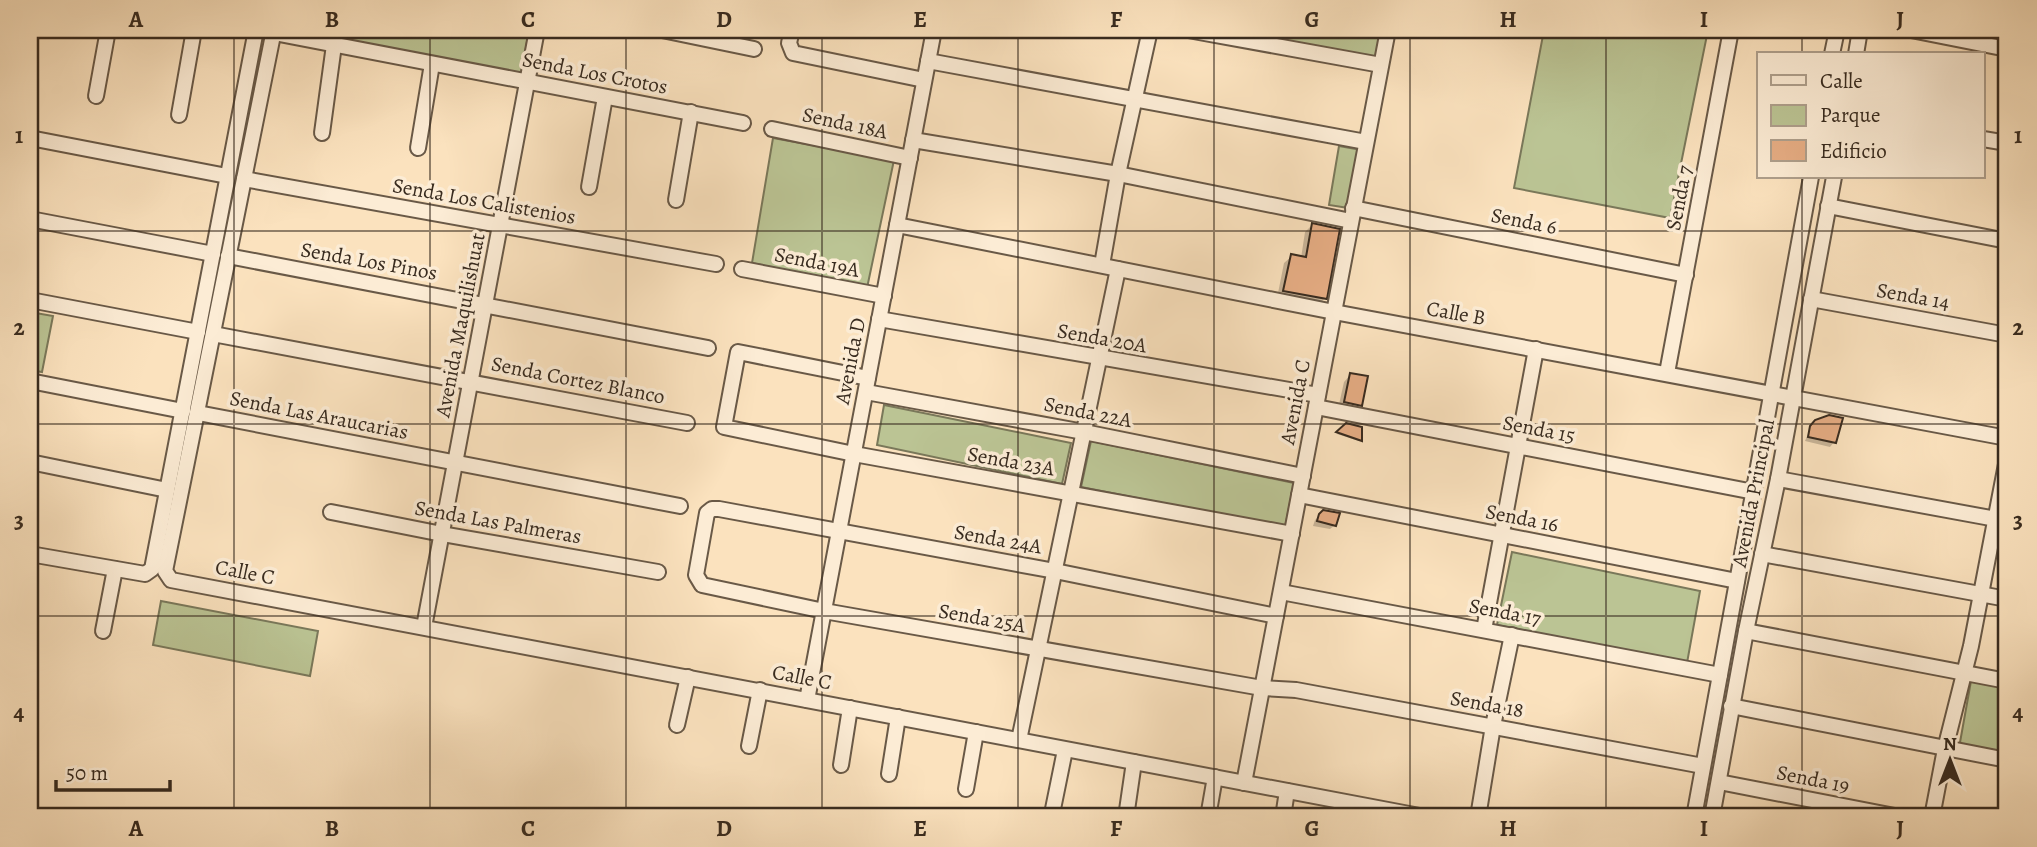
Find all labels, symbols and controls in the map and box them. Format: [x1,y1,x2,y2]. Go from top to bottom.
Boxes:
text: A [128,4,144,35]
text: B [325,4,339,35]
text: C [521,4,535,35]
text: D [716,4,732,35]
text: E [913,4,927,35]
text: F [1110,4,1123,35]
text: G [1304,4,1320,35]
text: H [1499,4,1517,35]
text: I [1700,4,1708,35]
text: J [1896,4,1904,35]
street label: Senda Los Crotos [520,45,670,101]
legend [1757,52,1984,178]
text: Calle [1820,67,1863,95]
street label: Senda 18A [800,100,891,146]
text: Parque [1820,101,1880,129]
text: 1 [15,120,23,151]
text: 1 [2014,120,2022,151]
text: Edificio [1820,137,1887,165]
street label: Senda 7 [1659,163,1699,233]
street label: Senda Los Calistenios [390,171,578,231]
street label: Senda 6 [1489,201,1560,241]
street label: Avenida Maquilishuat [428,230,492,421]
street label: Senda Los Pinos [298,235,440,287]
street label: Senda 19A [772,240,863,284]
street label: Senda 14 [1874,276,1952,316]
street label: Calle B [1424,294,1488,332]
text: 2 [13,312,25,343]
text: 2 [2012,312,2024,343]
street label: Avenida D [828,315,872,408]
street label: Senda 20A [1055,316,1150,360]
street label: Senda Cortez Blanco [489,349,667,411]
street label: Avenida C [1273,357,1317,448]
street label: Senda Las Araucarias [227,384,411,446]
street label: Senda 22A [1042,390,1135,434]
street label: Senda 15 [1500,408,1578,450]
street label: Avenida Principal [1725,416,1781,571]
street label: Senda 23A [965,440,1057,483]
street label: Senda Las Palmeras [412,494,584,550]
street label: Senda 16 [1483,497,1561,539]
text: 3 [14,505,24,536]
text: 3 [2013,505,2023,536]
street label: Senda 24A [952,518,1045,561]
street label: Calle C [213,553,277,591]
street label: Senda 17 [1467,591,1544,633]
street label: Senda 25A [936,597,1029,640]
street label: Calle C [770,658,834,696]
street label: Senda 18 [1448,684,1526,724]
text: 4 [14,697,25,728]
text: 4 [2013,697,2024,728]
north arrow [1914,724,1984,794]
text: N [1943,731,1957,757]
scale bar [56,749,170,793]
street label: Senda 19 [1774,758,1852,800]
text: 50 m [66,759,108,787]
text: A [128,813,144,844]
text: B [325,813,339,844]
text: C [521,813,535,844]
text: D [716,813,732,844]
text: E [913,813,927,844]
text: F [1110,813,1123,844]
text: G [1304,813,1320,844]
text: H [1499,813,1517,844]
text: I [1700,813,1708,844]
text: J [1896,813,1904,844]

